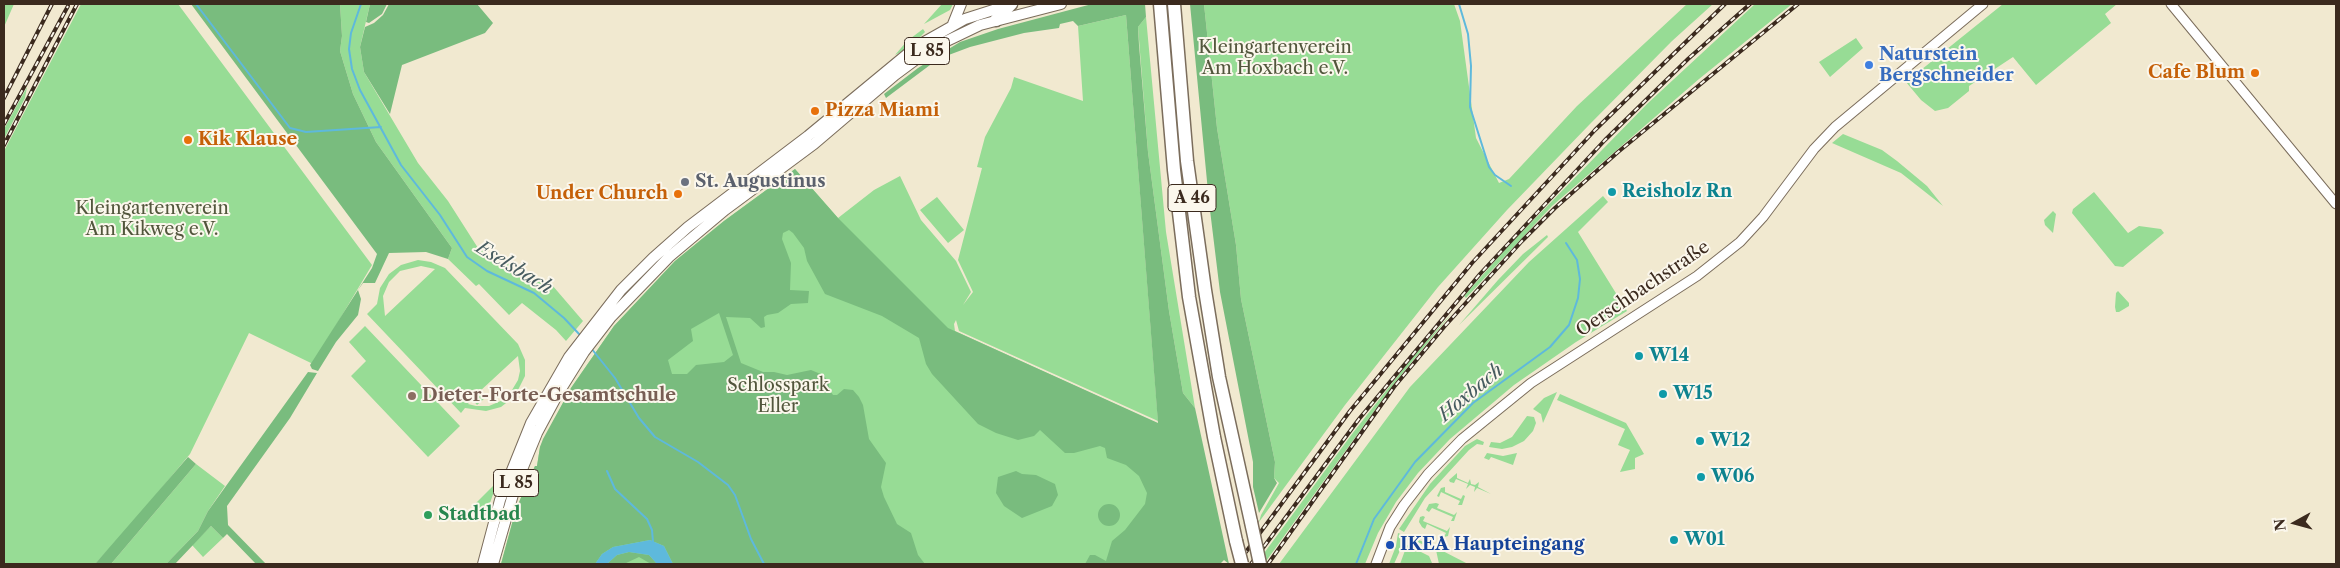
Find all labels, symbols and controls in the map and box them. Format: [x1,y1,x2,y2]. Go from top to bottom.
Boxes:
road number: L 85 [904,37,950,64]
park label: Kleingartenverein Am Hoxbach e.V. [1198,37,1352,80]
place label: Naturstein Bergschneider [1879,44,2014,86]
marker: Naturstein Bergschneider [1863,59,1875,71]
place label: Cafe Blum [2148,62,2245,84]
marker: Cafe Blum [2249,67,2261,79]
place label: Pizza Miami [825,100,939,122]
marker: Pizza Miami [809,105,821,117]
place label: Kik Klause [198,129,297,151]
marker: Kik Klause [182,134,194,146]
place label: St. Augustinus [695,171,826,193]
marker: St. Augustinus [679,176,691,188]
place label: Reisholz Rn [1622,181,1732,203]
place label: Under Church [536,183,668,205]
road number: A 46 [1168,184,1216,212]
marker: Reisholz Rn [1606,186,1618,198]
marker: Under Church [672,188,684,200]
park label: Kleingartenverein Am Kikweg e.V. [75,198,229,240]
water label: Eselsbach [472,236,556,300]
street label: Oerschbachstraße [1572,236,1714,342]
place label: W14 [1649,345,1689,367]
marker: W14 [1633,350,1645,362]
water label: Hoxbach [1434,359,1508,427]
park label: Schlosspark Eller [727,375,829,418]
place label: W15 [1673,383,1713,405]
place label: Dieter-Forte-Gesamtschule [422,385,676,407]
marker: W15 [1657,388,1669,400]
marker: Dieter-Forte-Gesamtschule [406,390,418,402]
place label: W12 [1710,430,1750,452]
marker: W12 [1694,435,1706,447]
place label: W06 [1711,466,1755,488]
road number: L 85 [494,469,538,496]
marker: W06 [1695,471,1707,483]
north arrow [2270,498,2320,548]
place label: Stadtbad [438,504,521,526]
marker: Stadtbad [422,509,434,521]
text: N [2270,518,2290,532]
place label: W01 [1684,529,1725,551]
place label: IKEA Haupteingang [1400,534,1584,556]
marker: W01 [1668,534,1680,546]
marker: IKEA Haupteingang [1384,539,1396,551]

